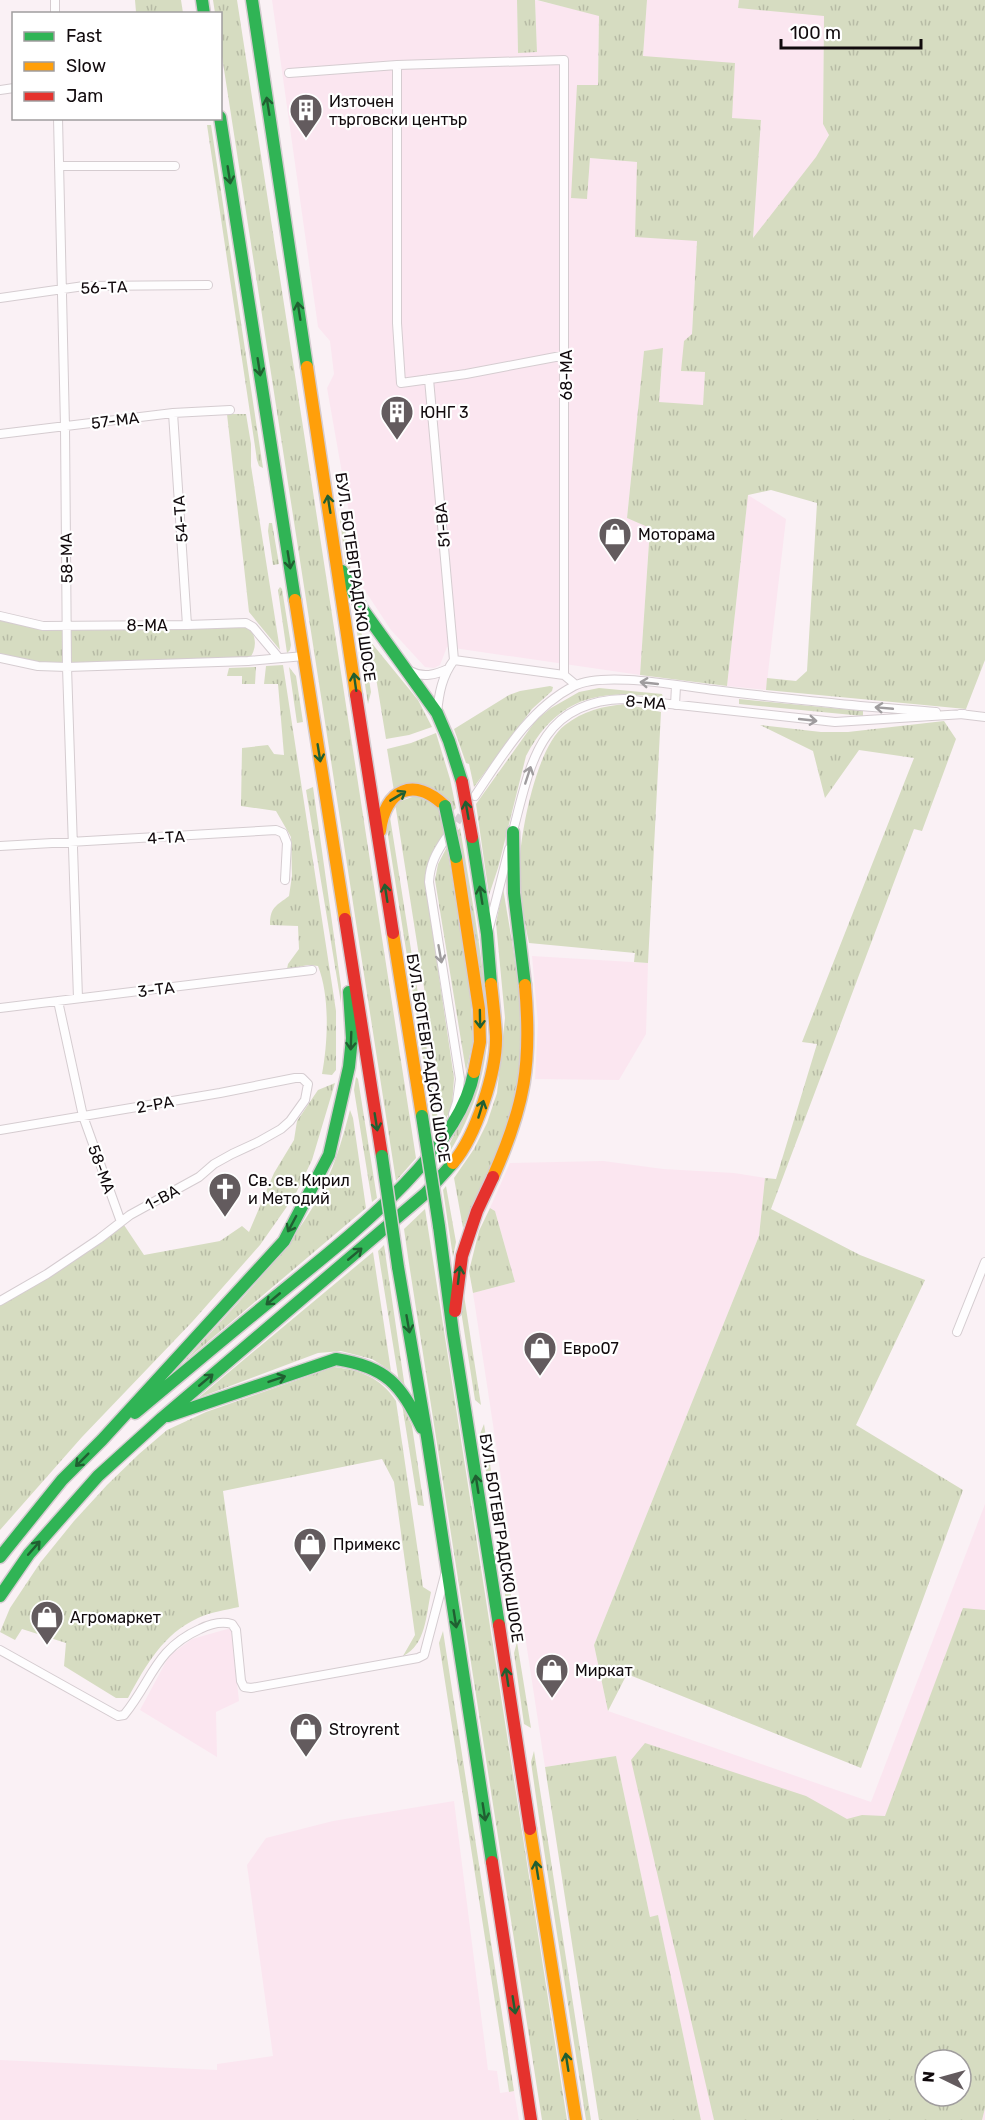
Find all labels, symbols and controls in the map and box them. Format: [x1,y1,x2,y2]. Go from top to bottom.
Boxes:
legend [12,12,222,120]
scale bar [781,12,920,50]
text: 100 m [790,22,841,44]
text: Fast [66,25,102,47]
text: Slow [66,55,106,77]
text: Jam [66,85,103,107]
building icon: Източен търговски център [288,92,324,139]
place label: Източен търговски център [329,92,467,129]
one-way arrow [262,97,273,117]
one-way arrow [224,164,235,184]
street label: 56-ТА [80,277,128,298]
one-way arrow [294,302,305,322]
street label: 68-МА [557,349,576,400]
one-way arrow [254,357,265,377]
building icon: ЮНГ 3 [379,394,415,441]
place label: ЮНГ 3 [420,403,469,422]
street label: 57-МА [90,408,140,433]
street label: БУЛ. БОТЕВГРАДСКО ШОСЕ [331,471,380,683]
street label: 54-ТА [169,494,192,543]
one-way arrow [323,495,334,514]
street label: 51-ВА [431,501,454,548]
shop icon: Моторама [597,516,633,563]
place label: Моторама [638,525,715,544]
street label: 58-МА [57,532,76,584]
one-way arrow [284,550,295,569]
street label: 8-МА [126,616,168,635]
one-way arrow [349,673,360,692]
one-way arrow [639,677,659,688]
street label: 8-МА [625,691,668,714]
one-way arrow [875,702,895,713]
one-way arrow [797,714,817,725]
one-way arrow [314,742,325,762]
one-way arrow [524,766,535,785]
one-way arrow [389,790,406,802]
one-way arrow [461,800,472,820]
street label: 4-ТА [147,827,186,848]
one-way arrow [380,884,391,903]
one-way arrow [475,886,486,906]
one-way arrow [435,944,446,964]
street label: БУЛ. БОТЕВГРАДСКО ШОСЕ [403,952,454,1164]
street label: 3-ТА [136,978,176,1001]
one-way arrow [474,1009,485,1029]
one-way arrow [345,1030,357,1050]
street label: 2-РА [135,1092,176,1117]
one-way arrow [476,1100,487,1119]
one-way arrow [371,1112,382,1132]
street label: 58-МА [84,1142,119,1197]
church icon: Св. св. Кирил и Методий [207,1171,243,1218]
place label: Св. св. Кирил и Методий [248,1171,350,1208]
street label: 1-ВА [142,1181,183,1214]
one-way arrow [286,1215,298,1233]
one-way arrow [347,1247,363,1260]
one-way arrow [454,1265,465,1285]
one-way arrow [266,1292,281,1306]
one-way arrow [403,1314,414,1334]
shop icon: Евро07 [522,1330,558,1377]
place label: Евро07 [563,1339,619,1358]
one-way arrow [198,1373,213,1387]
one-way arrow [267,1373,286,1384]
street label: БУЛ. БОТЕВГРАДСКО ШОСЕ [476,1432,527,1644]
one-way arrow [75,1453,90,1468]
one-way arrow [471,1475,482,1495]
shop icon: Примекс [292,1526,328,1573]
place label: Примекс [333,1535,401,1554]
one-way arrow [27,1541,41,1556]
shop icon: Агромаркет [29,1599,65,1646]
place label: Агромаркет [70,1608,161,1627]
one-way arrow [450,1609,461,1629]
shop icon: Миркат [534,1652,570,1699]
place label: Миркат [575,1661,633,1680]
one-way arrow [501,1668,512,1687]
shop icon: Stroyrent [288,1711,324,1758]
place label: Stroyrent [329,1720,400,1739]
one-way arrow [479,1802,490,1822]
one-way arrow [531,1860,542,1880]
one-way arrow [508,1995,519,2014]
north arrow [913,2048,973,2108]
one-way arrow [562,2053,573,2073]
text: N [919,2070,939,2083]

